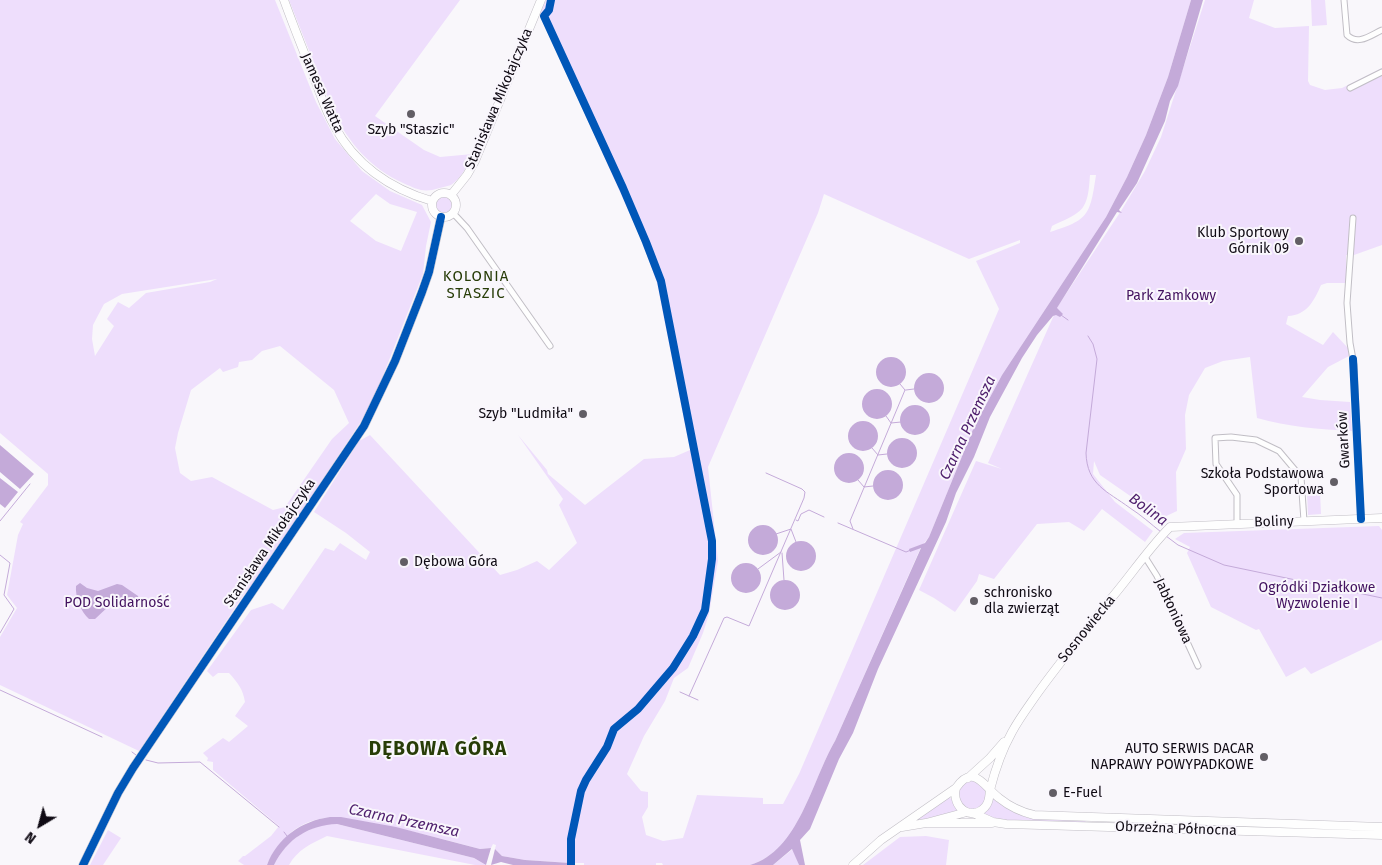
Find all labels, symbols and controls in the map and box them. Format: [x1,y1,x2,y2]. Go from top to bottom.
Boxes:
street label: Stanisława Mikołajczyka [462,26,536,172]
street label: Jamesa Watta [297,50,347,136]
marker: Szyb "Staszic" [405,108,417,120]
place label: Szyb "Staszic" [367,122,455,138]
place label: Klub Sportowy Górnik 09 [1197,225,1289,258]
marker: Klub Sportowy Górnik 09 [1293,235,1305,247]
district label: KOLONIA STASZIC [442,268,510,303]
park label: Park Zamkowy [1126,288,1216,304]
water label: Czarna Przemsza [936,373,1000,483]
place label: Szyb "Ludmiła" [478,406,573,422]
marker: Szyb "Ludmiła" [577,408,589,420]
street label: Gwarków [1334,411,1354,469]
place label: Szkoła Podstawowa Sportowa [1201,466,1324,498]
street label: Stanisława Mikołajczyka [221,475,319,611]
marker: Szkoła Podstawowa Sportowa [1328,476,1340,488]
water label: Bolina [1125,490,1171,530]
street label: Boliny [1254,513,1294,531]
place label: Dębowa Góra [414,554,498,570]
marker: Dębowa Góra [398,556,410,568]
street label: Jabłoniowa [1151,576,1195,646]
park label: Ogródki Działkowe Wyzwolenie I [1259,580,1375,612]
place label: schronisko dla zwierząt [984,585,1059,618]
street label: Sosnowiecka [1055,592,1119,666]
park label: POD Solidarność [64,595,170,611]
marker: schronisko dla zwierząt [968,595,980,607]
district label: DĘBOWA GÓRA [367,739,509,761]
place label: AUTO SERWIS DACAR NAPRAWY POWYPADKOWE [1091,741,1254,774]
marker: AUTO SERWIS DACAR NAPRAWY POWYPADKOWE [1258,751,1270,763]
place label: E-Fuel [1063,785,1102,801]
marker: E-Fuel [1047,787,1059,799]
north arrow [15,800,65,850]
water label: Czarna Przemsza [347,801,461,841]
street label: Obrzeżna Północna [1115,818,1237,840]
text: N [22,828,40,847]

